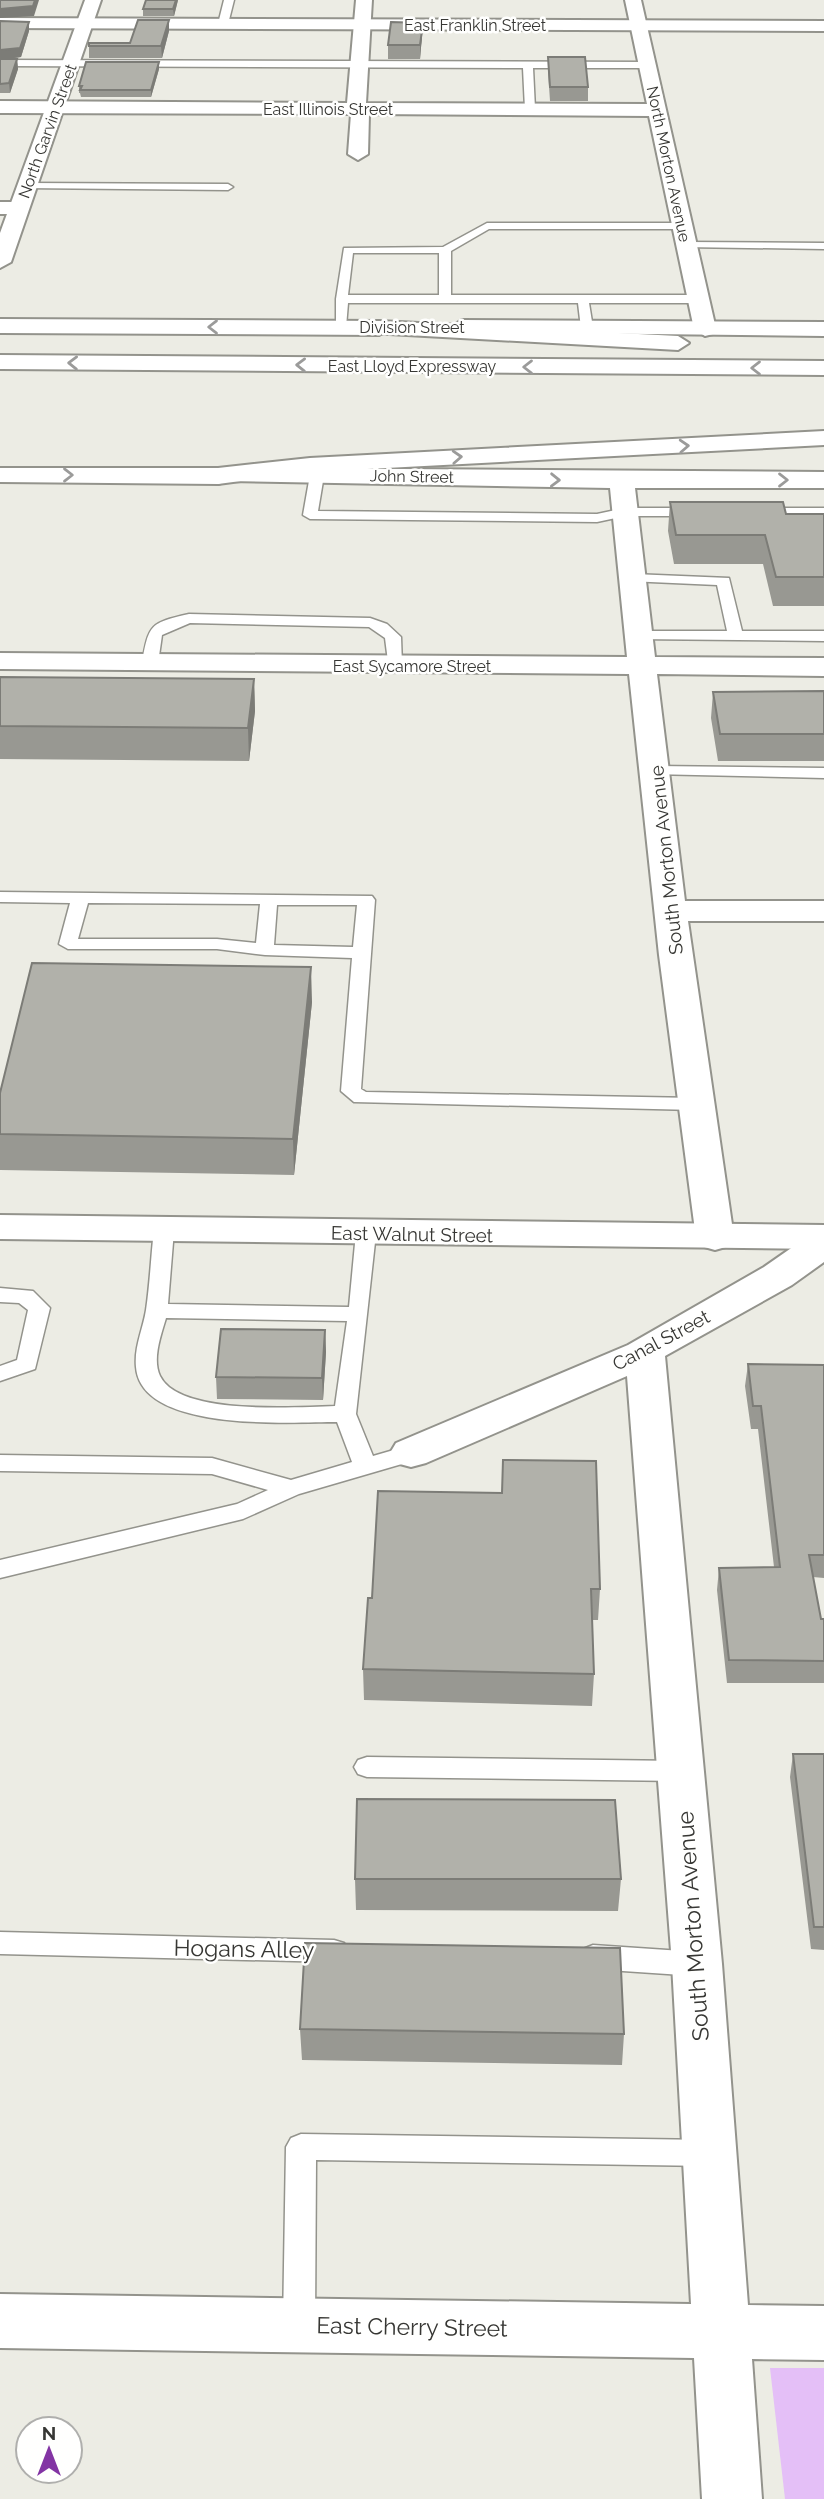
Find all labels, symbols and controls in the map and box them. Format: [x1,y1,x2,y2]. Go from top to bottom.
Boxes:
street label: East Franklin Street [404,16,547,35]
street label: North Garvin Street [14,61,81,201]
street label: North Morton Avenue [643,84,694,244]
street label: East Illinois Street [263,100,394,119]
street label: Division Street [359,318,465,337]
one-way arrow [207,319,218,335]
one-way arrow [68,355,78,371]
one-way arrow [295,357,306,373]
street label: East Lloyd Expressway [328,357,497,376]
one-way arrow [523,359,533,375]
one-way arrow [750,360,761,376]
one-way arrow [679,438,690,453]
one-way arrow [451,450,462,465]
street label: John Street [370,466,455,487]
one-way arrow [63,467,74,483]
one-way arrow [550,472,561,487]
one-way arrow [778,472,789,488]
street label: East Sycamore Street [333,657,492,676]
street label: South Morton Avenue [645,764,687,956]
street label: East Walnut Street [331,1222,494,1246]
street label: Canal Street [609,1305,714,1375]
street label: South Morton Avenue [671,1810,714,2042]
street label: Hogans Alley [173,1934,315,1963]
street label: East Cherry Street [316,2311,508,2342]
north arrow [14,2415,84,2485]
text: N [42,2422,56,2444]

